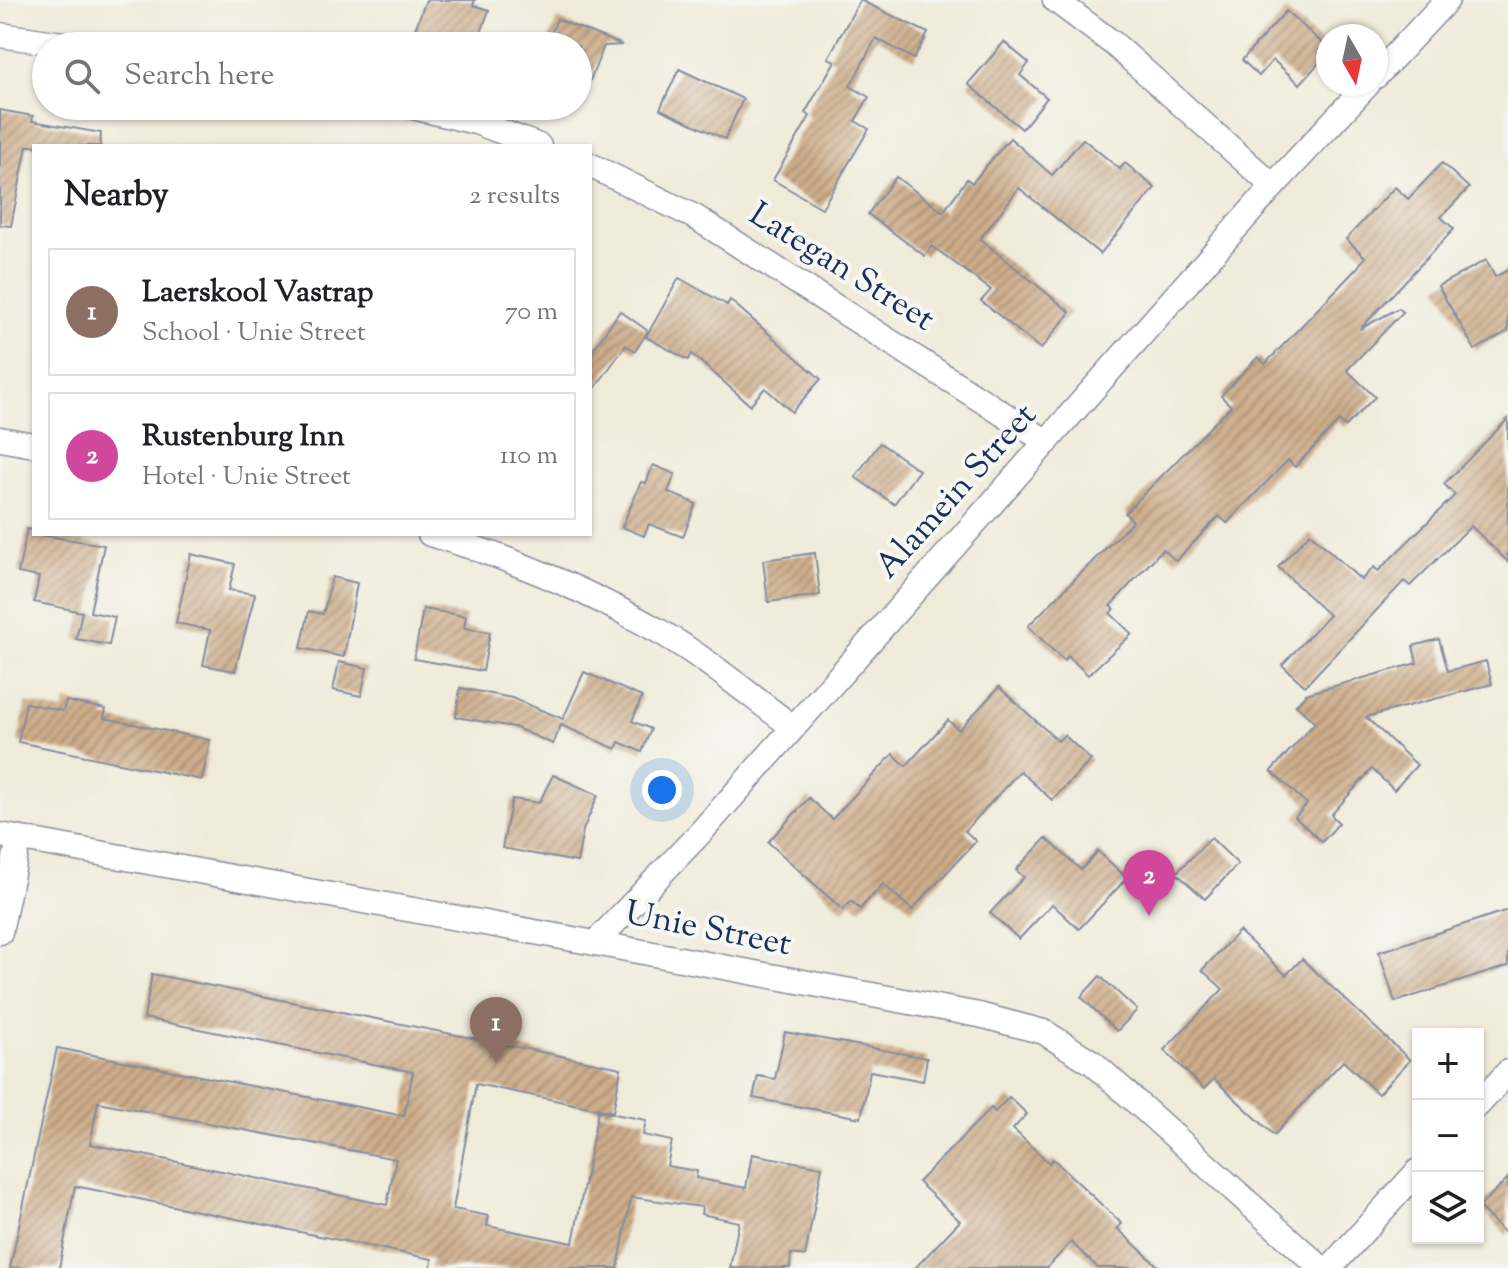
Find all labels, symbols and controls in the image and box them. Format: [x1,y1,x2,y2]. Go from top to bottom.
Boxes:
north arrow [1316,24,1388,96]
search box [32,32,592,120]
icon: search [60,54,104,98]
text: Search here [124,55,274,98]
text: Nearby [64,172,169,221]
text: 2 results [469,178,560,215]
street label: Lategan Street [739,191,944,345]
text: Laerskool Vastrap [142,272,373,315]
text: 1 [88,294,96,331]
text: 70 m [505,294,558,331]
text: School · Unie Street [142,315,366,352]
street label: Alamein Street [865,393,1049,591]
text: Rustenburg Inn [142,416,345,459]
text: 2 [86,438,98,475]
text: 110 m [500,438,558,475]
text: Hotel · Unie Street [142,459,351,496]
your location [642,770,682,810]
pin: 2 [1123,850,1175,916]
street label: Unie Street [621,890,796,970]
pin: 1 [470,997,522,1063]
map controls [1412,1028,1484,1244]
button: + [1412,1028,1484,1100]
button: − [1412,1100,1484,1172]
button: layers [1412,1172,1484,1244]

